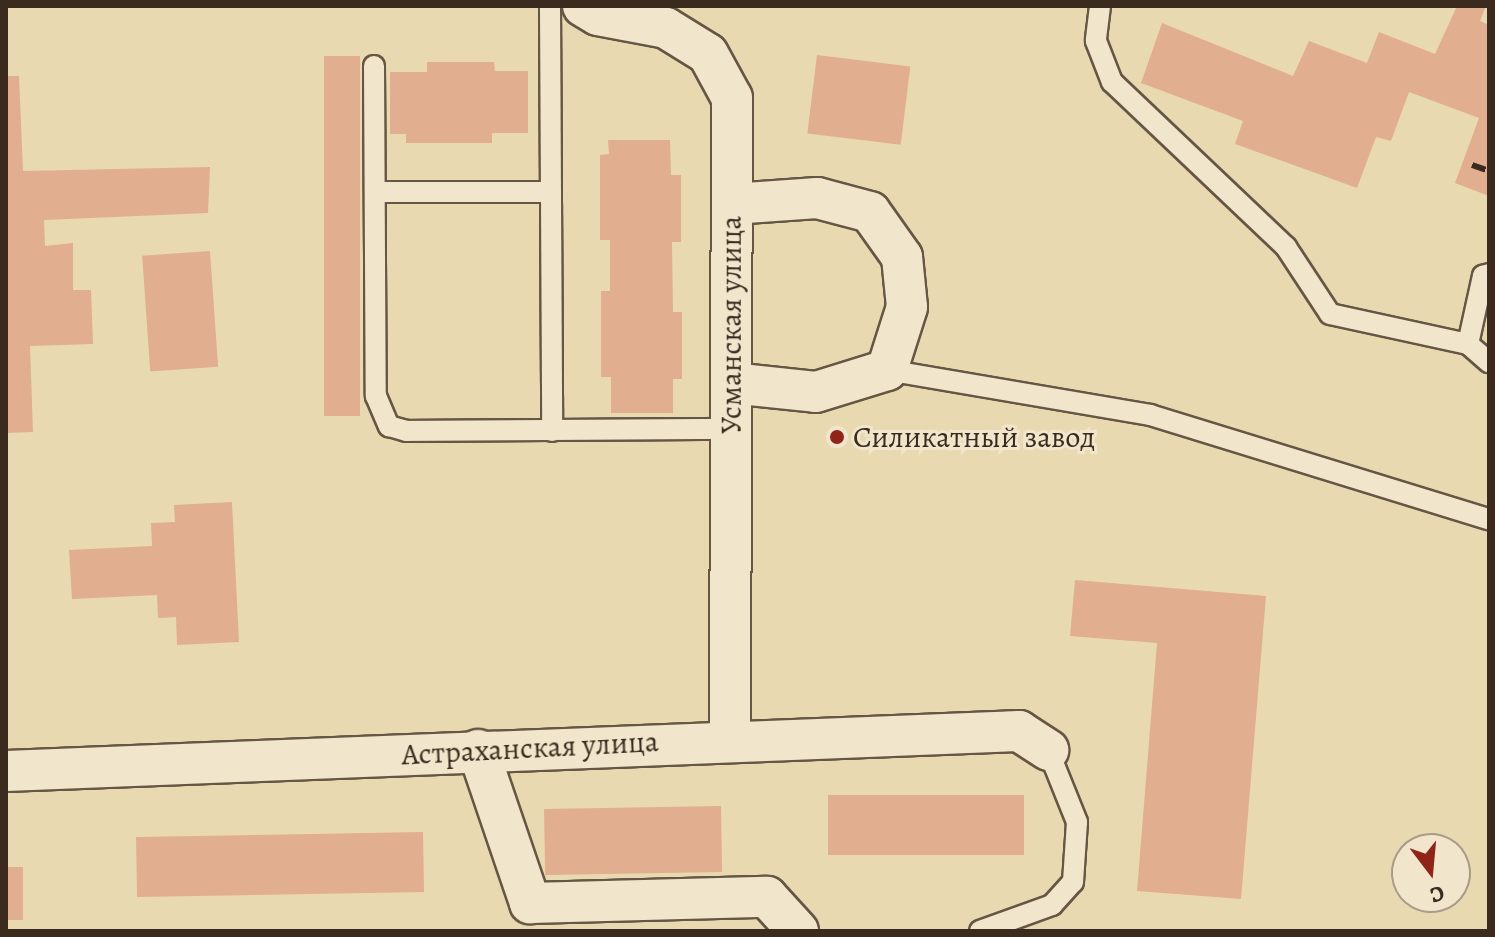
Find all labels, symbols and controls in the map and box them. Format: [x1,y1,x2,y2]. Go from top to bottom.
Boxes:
street label: Усманская улица [713,216,749,434]
place label: Силикатный завод [853,419,1095,455]
marker: Силикатный завод [828,428,846,446]
street label: Астраханская улица [401,723,659,773]
north arrow [1391,833,1471,913]
text: С [1426,878,1448,910]

